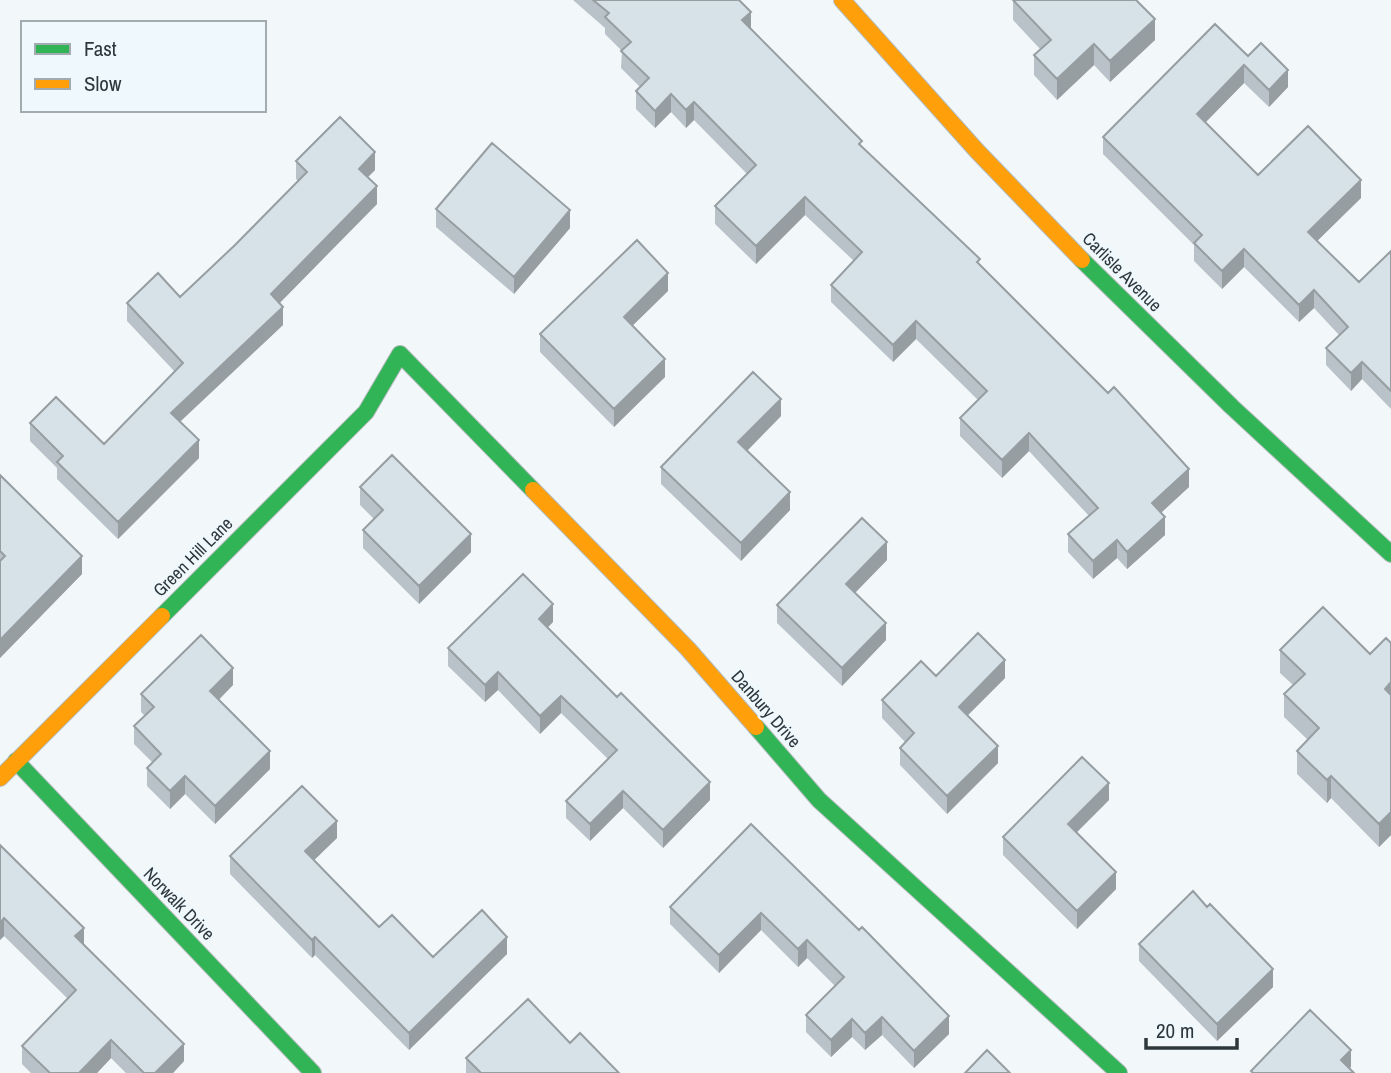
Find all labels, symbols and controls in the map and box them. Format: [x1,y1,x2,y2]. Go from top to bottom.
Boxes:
legend [21,21,266,112]
text: Fast [84,34,117,63]
text: Slow [84,69,122,98]
street label: Carlisle Avenue [1077,226,1168,317]
street label: Green Hill Lane [147,511,238,602]
street label: Danbury Drive [726,665,807,753]
street label: Norwalk Drive [138,862,221,946]
scale bar [1146,1006,1237,1050]
text: 20 m [1156,1016,1194,1045]

